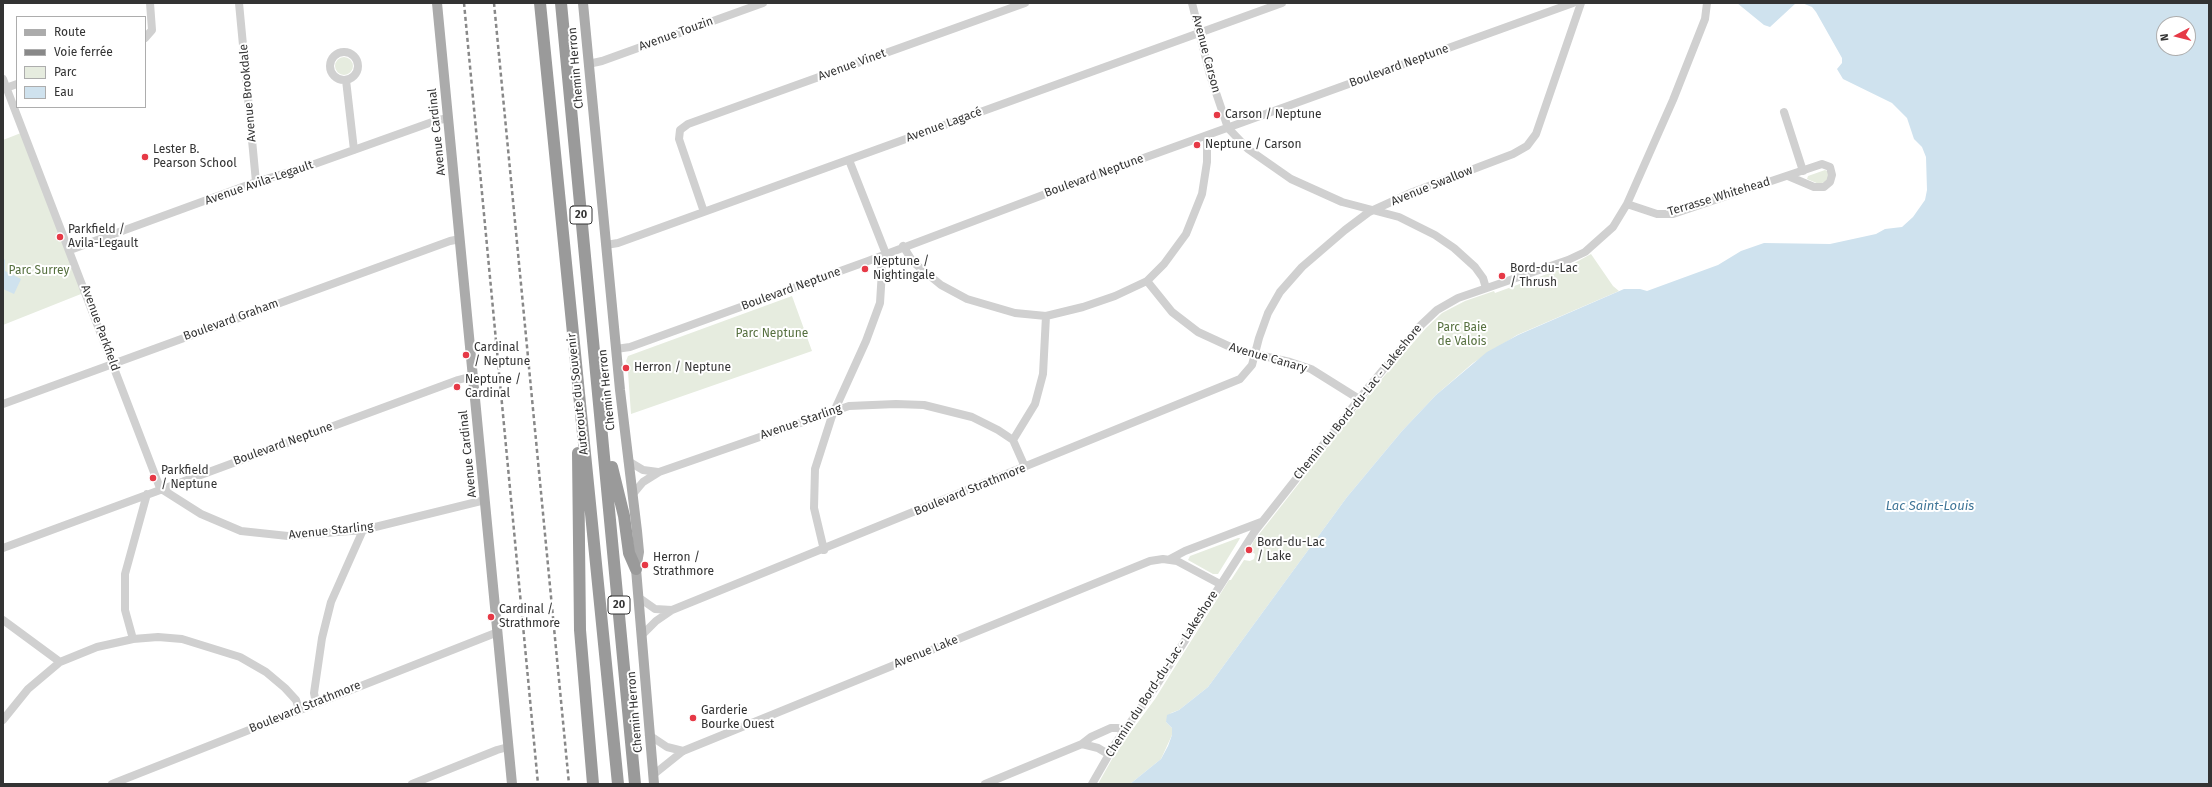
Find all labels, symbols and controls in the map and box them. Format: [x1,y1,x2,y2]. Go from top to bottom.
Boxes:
street label: Avenue Carson [1189,13,1223,95]
street label: Avenue Touzin [637,14,715,54]
legend [16,16,146,108]
north arrow [2156,16,2196,56]
text: Route [54,25,86,39]
street label: Chemin Herron [565,27,587,109]
text: N [2158,33,2171,42]
street label: Boulevard Neptune [1347,41,1451,91]
street label: Avenue Brookdale [237,43,259,143]
text: Voie ferrée [54,45,113,59]
street label: Avenue Vinet [816,46,888,84]
text: Parc [54,65,77,79]
text: Eau [54,85,74,99]
street label: Avenue Cardinal [425,88,449,176]
street label: Avenue Lagacé [904,105,984,145]
place label: Carson / Neptune [1225,108,1322,122]
marker: Carson / Neptune [1212,110,1222,120]
place label: Neptune / Carson [1205,138,1302,152]
marker: Neptune / Carson [1192,140,1202,150]
place label: Lester B. Pearson School [153,143,237,171]
street label: Boulevard Neptune [1042,151,1146,201]
marker: Lester B. Pearson School [140,152,150,162]
street label: Avenue Avila-Legault [203,158,315,208]
street label: Avenue Swallow [1389,163,1475,209]
street label: Terrasse Whitehead [1666,175,1772,219]
road number: 20 [570,206,592,224]
place label: Parkfield / Avila-Legault [68,223,138,251]
marker: Parkfield / Avila-Legault [55,232,65,242]
place label: Neptune / Nightingale [873,255,935,283]
place label: Bord-du-Lac / Thrush [1510,262,1578,290]
park label: Parc Surrey [9,264,69,278]
street label: Boulevard Neptune [739,264,843,314]
marker: Neptune / Nightingale [860,264,870,274]
marker: Bord-du-Lac / Thrush [1497,271,1507,281]
street label: Avenue Parkfield [78,283,122,373]
street label: Boulevard Graham [181,296,281,344]
street label: Chemin du Bord-du-Lac - Lakeshore [1291,321,1425,483]
park label: Parc Baie de Valois [1437,321,1487,349]
park label: Parc Neptune [736,327,808,341]
street label: Autoroute du Souvenir [564,332,592,456]
street label: Avenue Canary [1227,340,1309,376]
place label: Cardinal / Neptune [474,341,530,369]
street label: Chemin Herron [596,349,618,431]
marker: Cardinal / Neptune [461,350,471,360]
place label: Herron / Neptune [634,361,731,375]
marker: Herron / Neptune [621,363,631,373]
place label: Neptune / Cardinal [465,373,521,401]
marker: Neptune / Cardinal [452,382,462,392]
street label: Avenue Starling [758,401,844,443]
street label: Avenue Cardinal [456,410,480,498]
street label: Boulevard Neptune [231,419,335,469]
street label: Boulevard Strathmore [912,461,1028,519]
place label: Parkfield / Neptune [161,464,217,492]
marker: Parkfield / Neptune [148,473,158,483]
water label: Lac Saint-Louis [1886,498,1974,514]
street label: Avenue Starling [288,519,374,543]
place label: Bord-du-Lac / Lake [1257,536,1325,564]
marker: Bord-du-Lac / Lake [1244,545,1254,555]
place label: Herron / Strathmore [653,551,714,579]
marker: Herron / Strathmore [640,560,650,570]
street label: Chemin du Bord-du-Lac - Lakeshore [1103,588,1221,760]
road number: 20 [608,596,630,614]
place label: Cardinal / Strathmore [499,603,560,631]
marker: Cardinal / Strathmore [486,612,496,622]
street label: Avenue Lake [892,633,960,671]
street label: Chemin Herron [624,671,646,753]
street label: Boulevard Strathmore [247,678,363,736]
place label: Garderie Bourke Ouest [701,704,774,732]
marker: Garderie Bourke Ouest [688,713,698,723]

